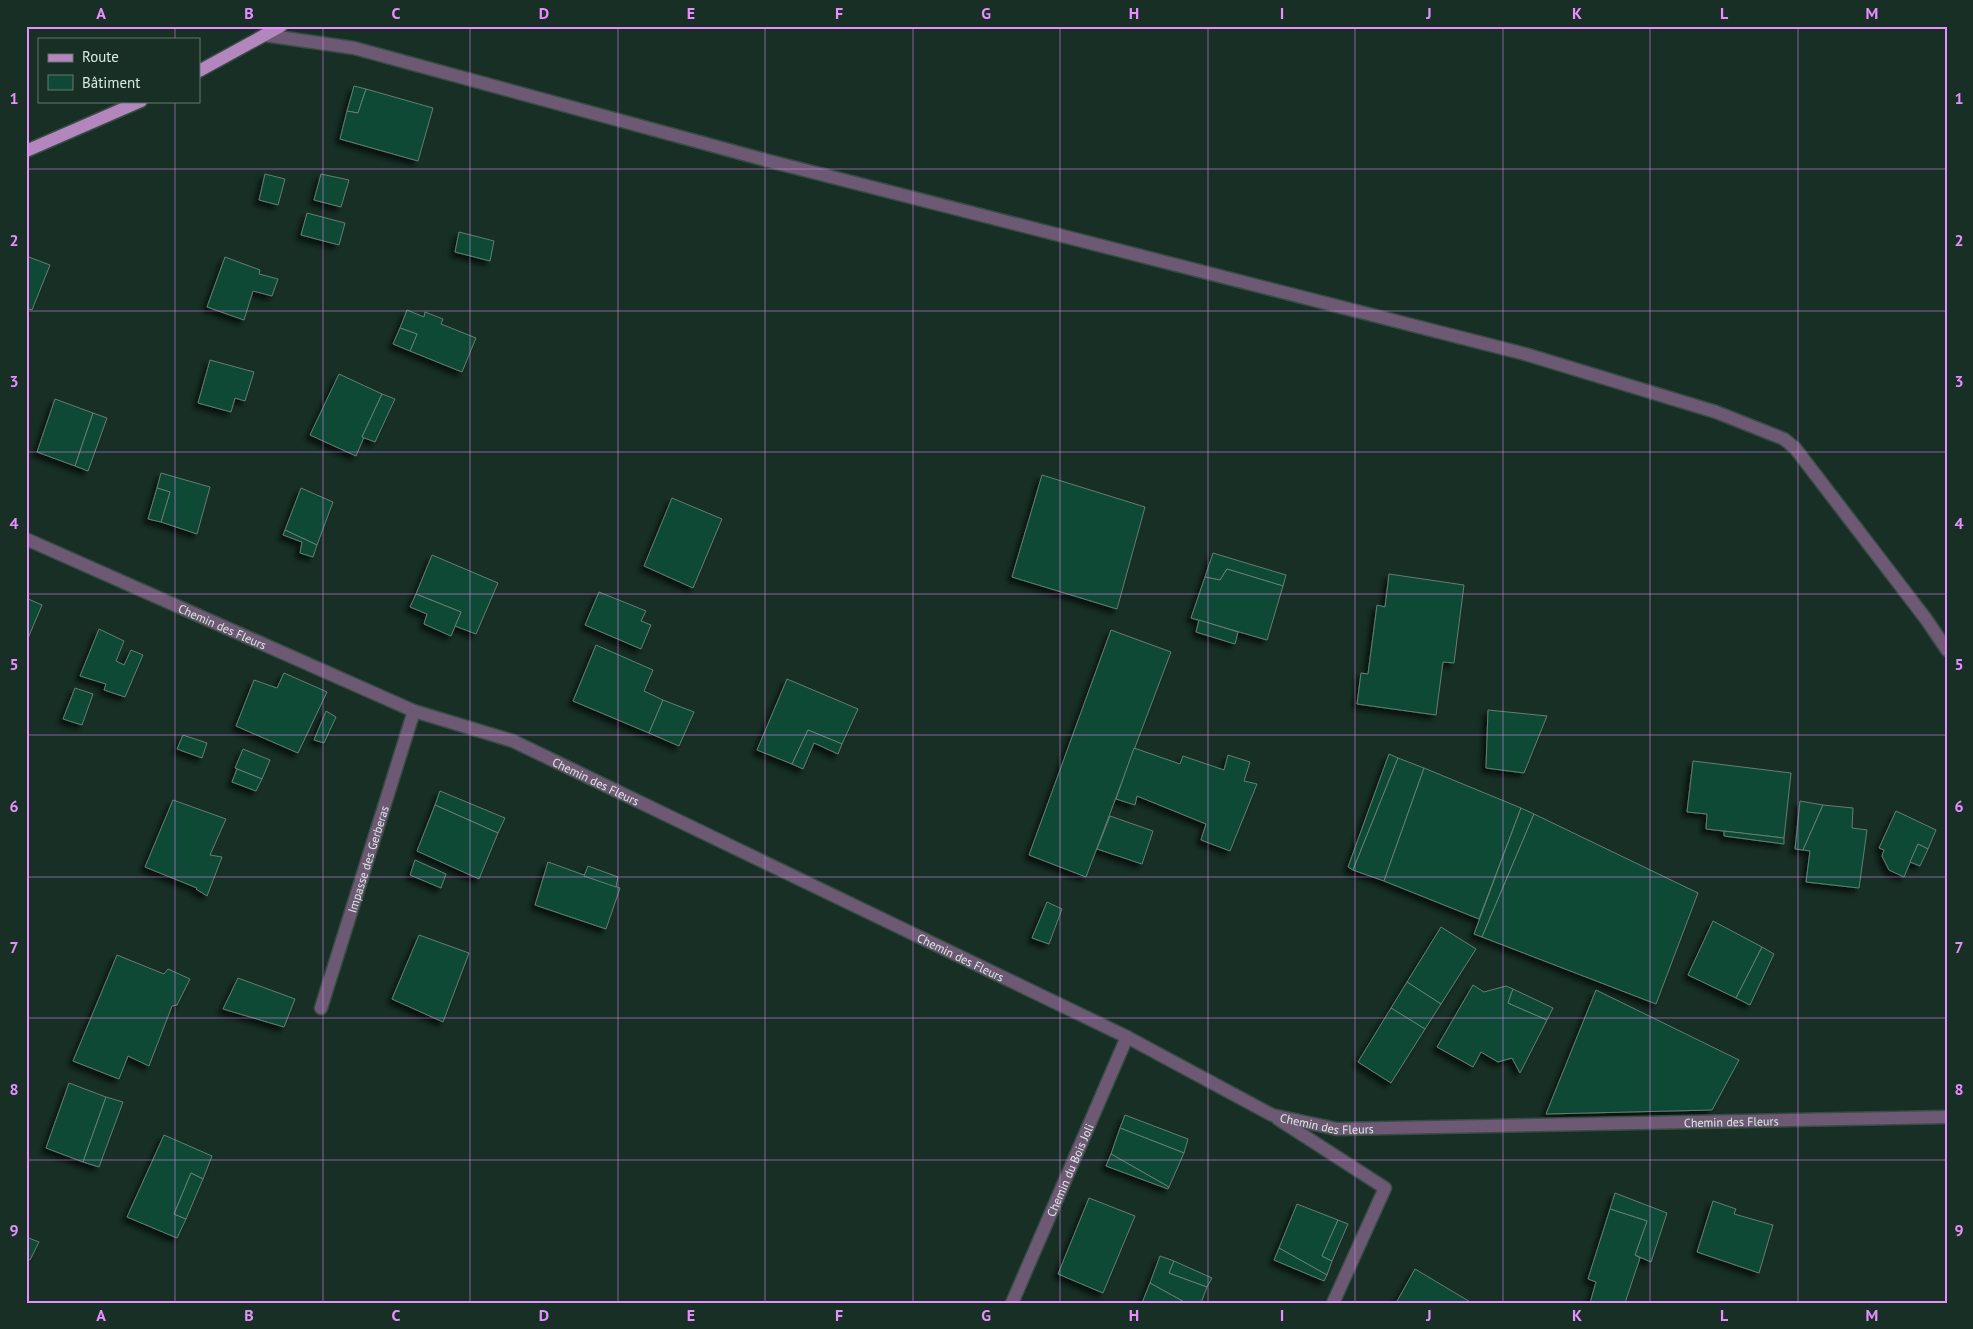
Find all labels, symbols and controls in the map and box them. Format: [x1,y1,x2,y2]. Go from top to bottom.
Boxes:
text: A [96,3,106,23]
text: B [244,3,254,23]
text: C [392,3,401,23]
text: D [539,3,549,23]
text: E [687,3,695,23]
text: F [835,3,843,23]
text: G [981,3,991,23]
text: H [1129,3,1139,23]
text: I [1280,3,1284,23]
text: J [1425,3,1432,23]
text: K [1572,3,1582,23]
text: L [1720,3,1729,23]
text: M [1866,3,1878,23]
legend [38,38,200,102]
text: Route [82,47,119,66]
text: Bâtiment [82,73,140,92]
text: 1 [9,88,19,108]
text: 1 [1954,88,1964,108]
text: 2 [9,230,19,250]
text: 2 [1954,230,1964,250]
text: 3 [9,371,19,391]
text: 3 [1954,371,1964,391]
text: 4 [9,513,19,533]
text: 4 [1954,513,1964,533]
street label: Chemin des Fleurs [176,600,269,652]
text: 5 [9,654,19,674]
text: 5 [1954,654,1964,674]
street label: Chemin des Fleurs [550,754,642,808]
text: 6 [9,796,19,816]
text: 6 [1954,796,1964,816]
street label: Impasse des Gerberas [344,804,391,914]
street label: Chemin des Fleurs [915,930,1007,984]
text: 7 [9,937,19,957]
text: 7 [1954,937,1964,957]
text: 8 [9,1079,19,1099]
text: 8 [1954,1079,1964,1099]
street label: Chemin des Fleurs [1279,1109,1374,1137]
street label: Chemin des Fleurs [1684,1113,1779,1130]
street label: Chemin du Bois Joli [1043,1121,1096,1219]
text: 9 [9,1220,19,1240]
text: 9 [1954,1220,1964,1240]
text: A [96,1305,106,1325]
text: B [244,1305,254,1325]
text: C [392,1305,401,1325]
text: D [539,1305,549,1325]
text: E [687,1305,695,1325]
text: F [835,1305,843,1325]
text: G [981,1305,991,1325]
text: H [1129,1305,1139,1325]
text: I [1280,1305,1284,1325]
text: J [1425,1305,1432,1325]
text: K [1572,1305,1582,1325]
text: L [1720,1305,1729,1325]
text: M [1866,1305,1878,1325]

